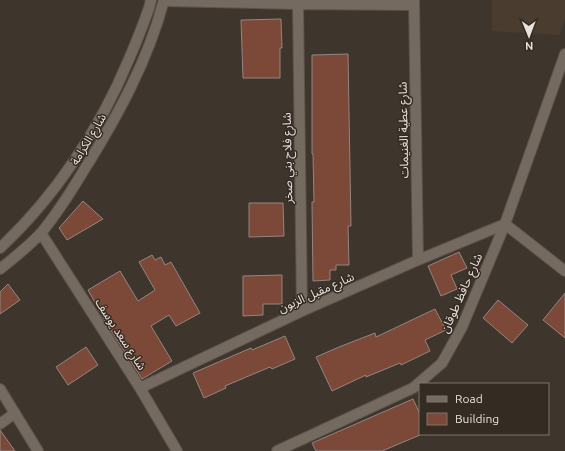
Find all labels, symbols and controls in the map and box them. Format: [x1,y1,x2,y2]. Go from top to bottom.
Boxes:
north arrow [509,16,549,56]
text: N [525,40,533,52]
street label: شارع عطية الغنيمات [396,81,413,179]
street label: شارع الكرامة [68,111,111,169]
street label: شارع فلاح بني صخر [280,112,298,205]
street label: شارع حافظ طوقان [438,251,487,336]
street label: شارع مقبل الزبون [276,269,357,317]
street label: شارع سعد يوسف [90,296,149,374]
legend [419,383,549,435]
text: Road [455,392,483,405]
text: Building [455,412,499,425]

